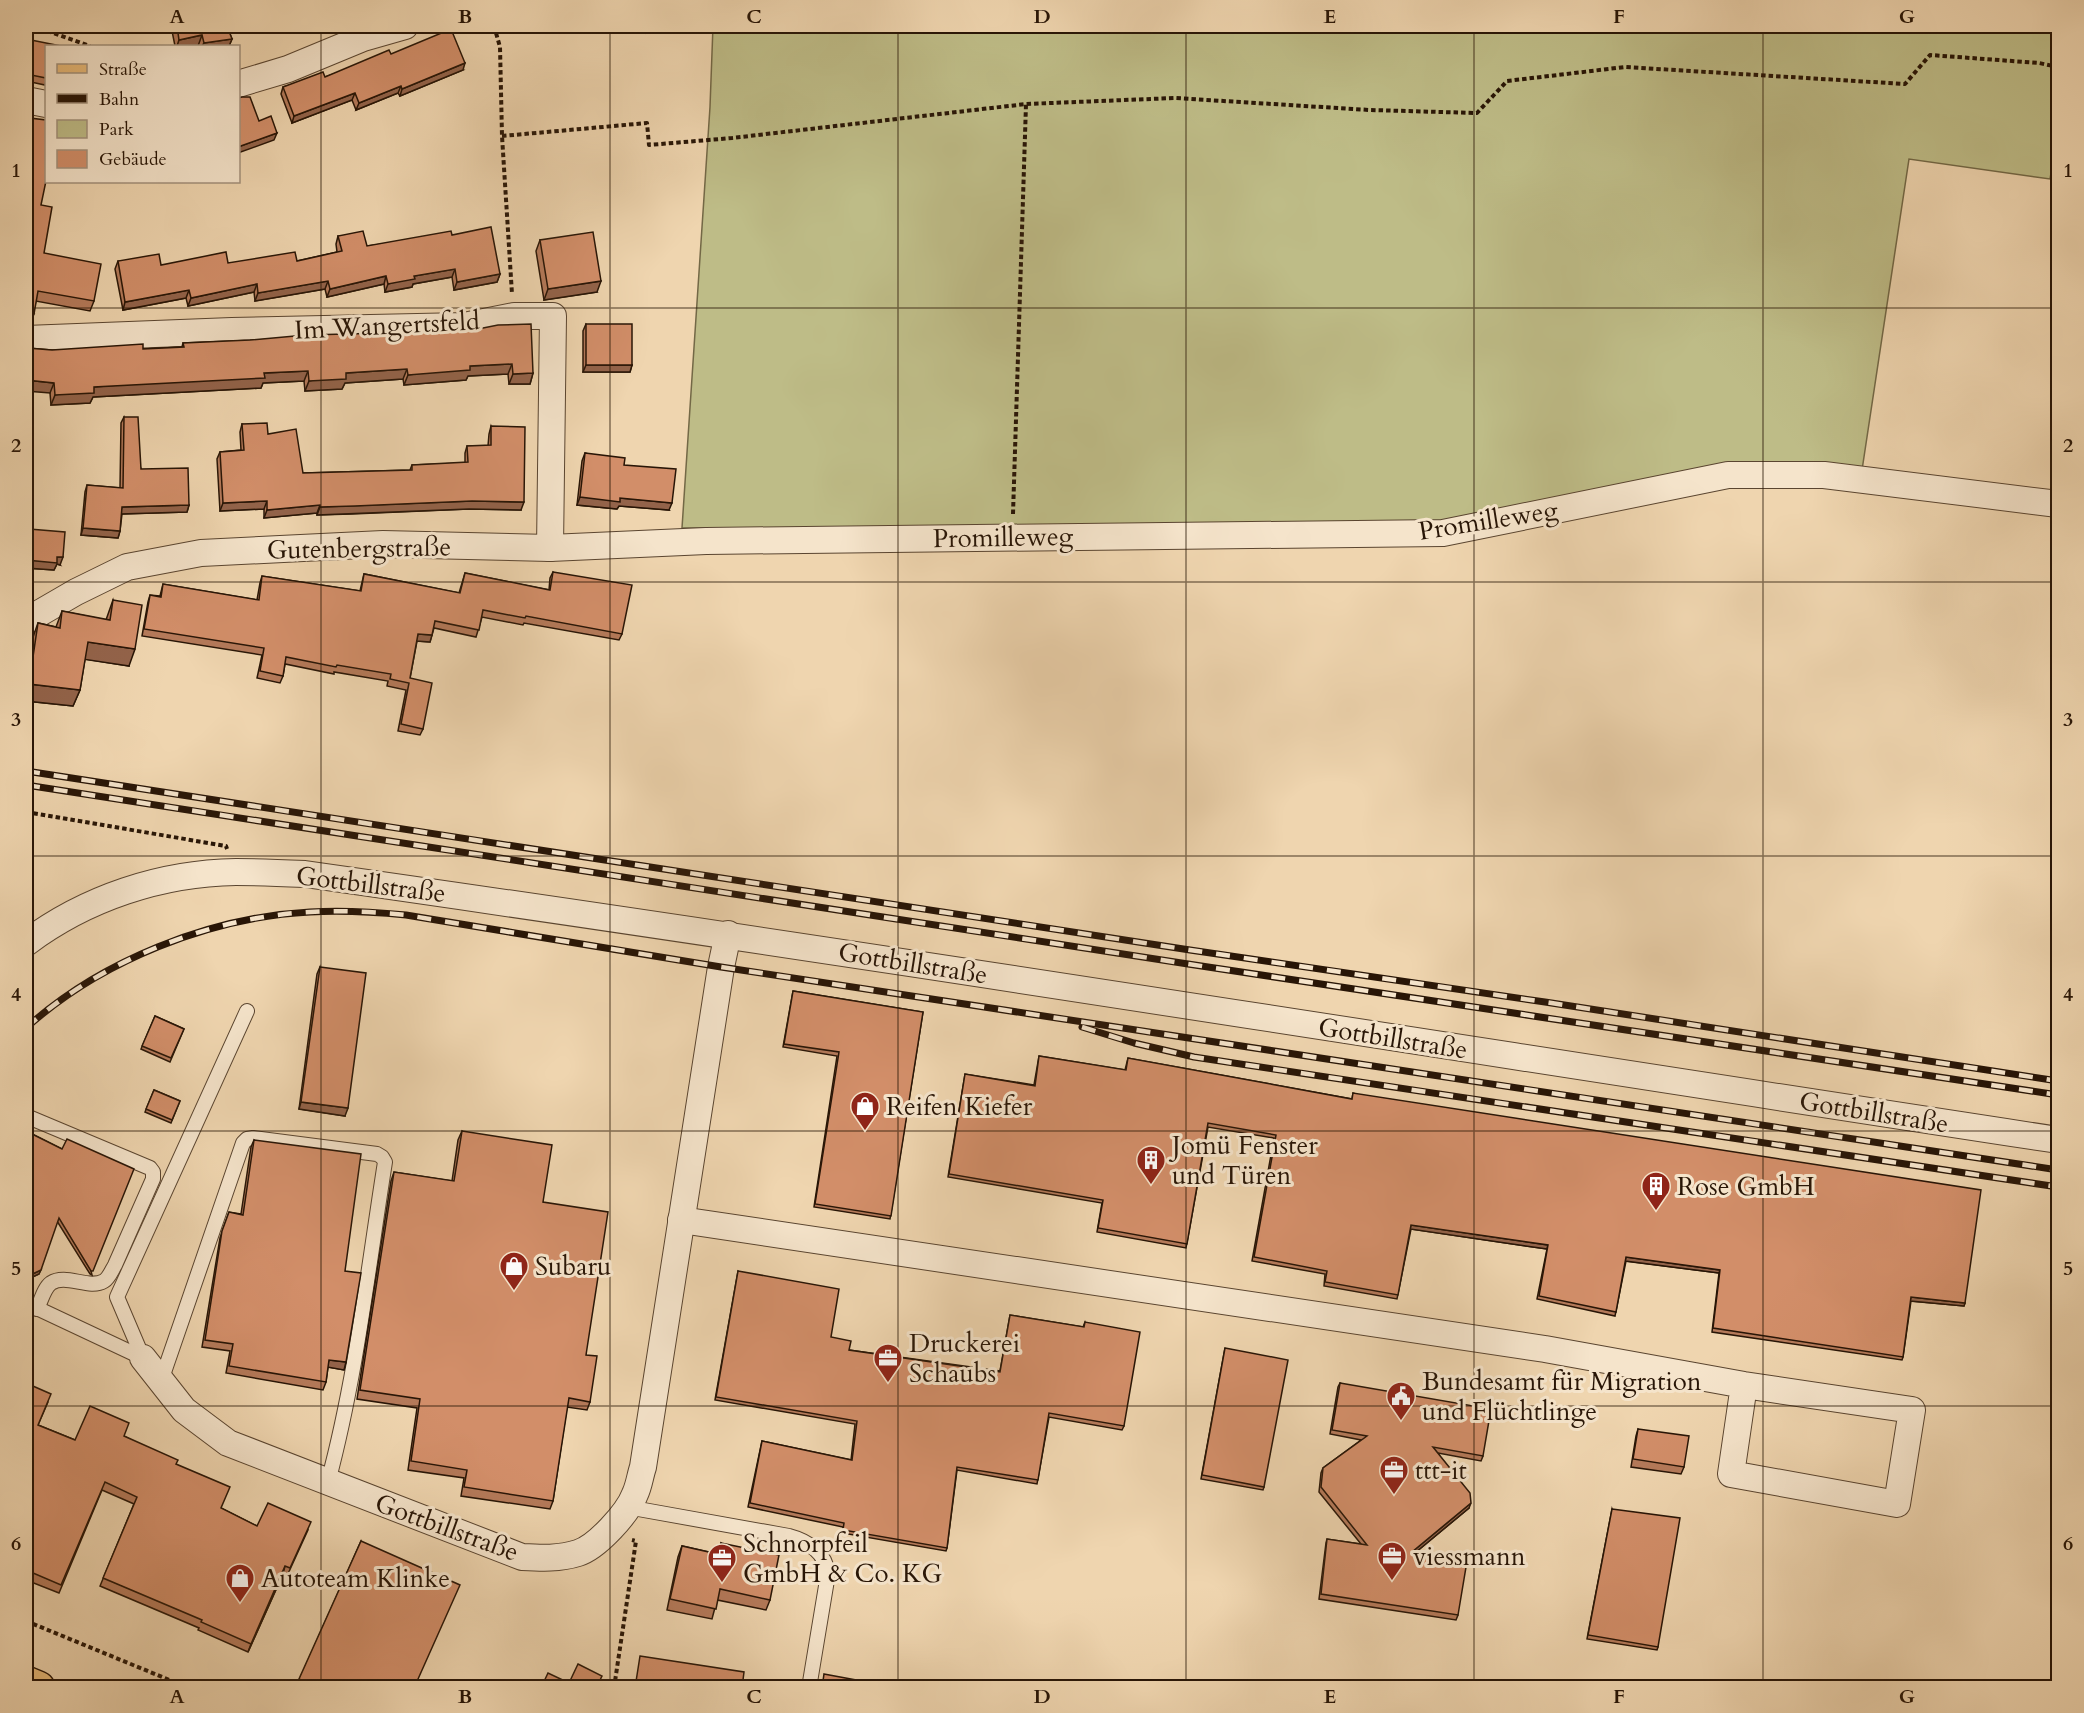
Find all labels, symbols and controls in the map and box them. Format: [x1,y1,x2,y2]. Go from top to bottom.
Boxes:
text: A [169,3,185,30]
text: B [458,3,472,30]
text: C [746,3,762,30]
text: D [1033,3,1051,30]
text: E [1324,3,1336,30]
text: F [1613,3,1625,30]
text: G [1899,3,1915,30]
legend [45,45,240,183]
text: Straße [99,57,147,82]
text: Bahn [99,87,140,112]
text: Park [99,117,134,142]
text: Gebäude [99,147,167,172]
text: 1 [11,157,21,184]
text: 1 [2063,157,2073,184]
street label: Im Wangertsfeld [293,303,481,348]
text: 2 [11,432,21,459]
text: 2 [2063,432,2073,459]
street label: Promilleweg [1416,492,1561,549]
street label: Promilleweg [932,519,1074,556]
street label: Gutenbergstraße [267,529,451,568]
text: 3 [11,706,21,733]
text: 3 [2063,706,2073,733]
street label: Gottbillstraße [294,858,448,911]
street label: Gottbillstraße [836,934,990,993]
text: 4 [11,981,21,1008]
text: 4 [2063,981,2073,1008]
street label: Gottbillstraße [1316,1009,1470,1068]
street label: Gottbillstraße [1797,1083,1951,1142]
place label: Reifen Kiefer [886,1089,1033,1124]
shop icon: Reifen Kiefer [849,1090,881,1132]
place label: Jomü Fenster und Türen [1168,1128,1318,1193]
building icon: Jomü Fenster und Türen [1135,1144,1167,1186]
place label: Rose GmbH [1677,1169,1815,1204]
building icon: Rose GmbH [1640,1170,1672,1212]
place label: Subaru [535,1249,611,1284]
shop icon: Subaru [498,1250,530,1292]
text: 5 [11,1255,21,1282]
text: 5 [2063,1255,2073,1282]
place label: Druckerei Schaubs [909,1326,1020,1391]
office icon: Druckerei Schaubs [872,1342,904,1384]
place label: Bundesamt für Migration und Flüchtlinge [1422,1364,1702,1429]
public building icon: Bundesamt für Migration und Flüchtlinge [1385,1380,1417,1422]
place label: ttt-it [1415,1453,1467,1488]
office icon: ttt-it [1378,1454,1410,1496]
street label: Gottbillstraße [370,1485,524,1570]
place label: Schnorpfeil GmbH & Co. KG [743,1526,942,1591]
text: 6 [11,1530,21,1557]
text: 6 [2063,1530,2073,1557]
place label: viessmann [1413,1539,1526,1574]
office icon: viessmann [1376,1540,1408,1582]
office icon: Schnorpfeil GmbH & Co. KG [706,1542,738,1584]
place label: Autoteam Klinke [261,1561,450,1596]
shop icon: Autoteam Klinke [224,1562,256,1604]
text: A [169,1683,185,1710]
text: B [458,1683,472,1710]
text: C [746,1683,762,1710]
text: D [1033,1683,1051,1710]
text: E [1324,1683,1336,1710]
text: F [1613,1683,1625,1710]
text: G [1899,1683,1915,1710]

